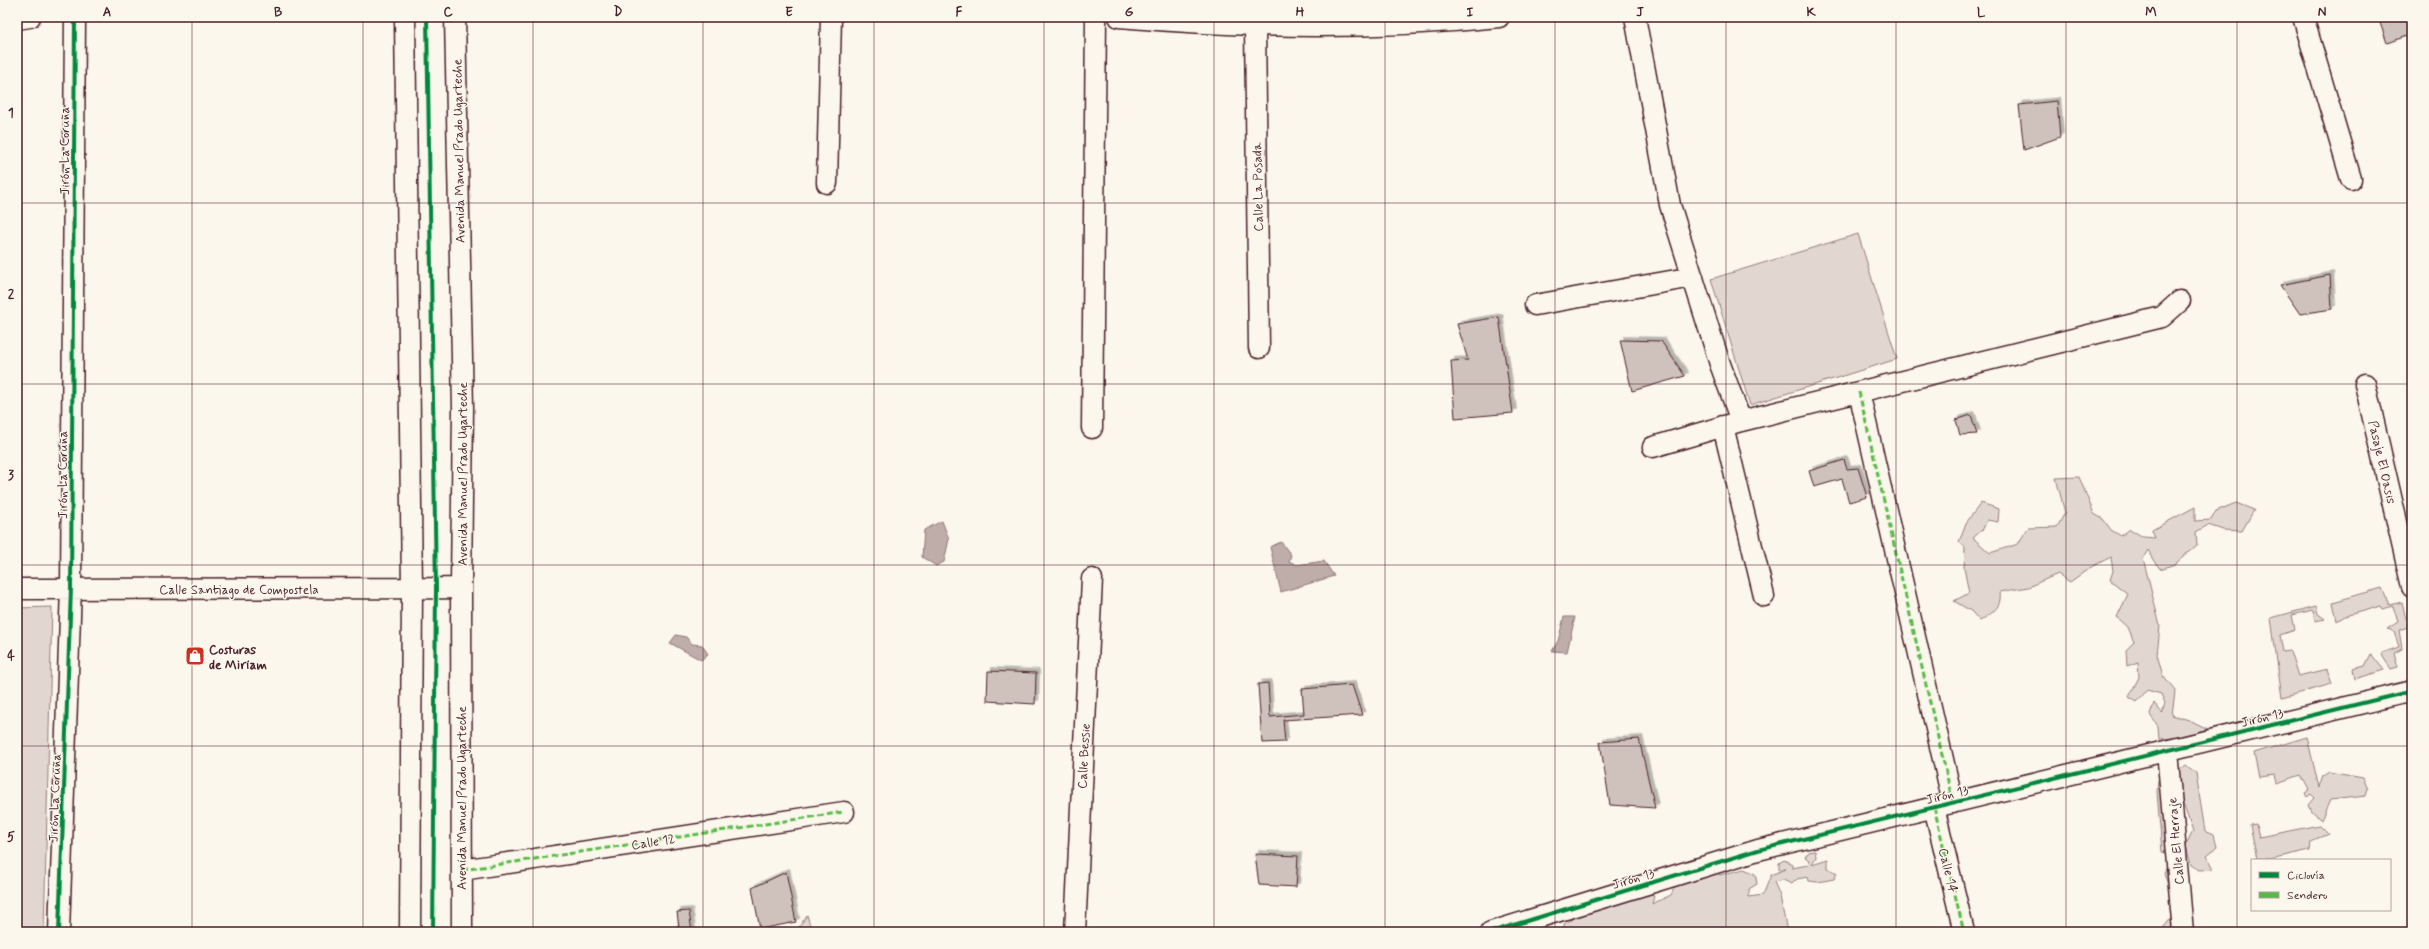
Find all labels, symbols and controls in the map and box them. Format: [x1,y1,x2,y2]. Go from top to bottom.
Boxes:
text: A [103,4,111,21]
text: B [274,4,283,21]
text: C [443,4,453,21]
text: D [614,4,623,21]
text: E [785,4,793,21]
text: F [956,4,963,21]
text: G [1125,4,1134,21]
text: H [1296,4,1305,21]
text: I [1467,4,1474,21]
text: J [1636,4,1644,21]
text: K [1806,4,1816,21]
text: L [1977,4,1986,21]
text: M [2145,4,2157,21]
text: N [2318,4,2327,21]
street label: Avenida Manuel Prado Ugarteche [449,59,470,243]
text: 1 [8,105,14,122]
street label: Jirón La Coruña [57,107,74,195]
street label: Calle La Posada [1249,142,1268,232]
text: 2 [8,286,15,303]
street label: Avenida Manuel Prado Ugarteche [455,382,472,566]
street label: Pasaje El Oasis [2364,419,2399,506]
street label: Jirón La Coruña [55,431,72,519]
text: 3 [8,467,14,484]
street label: Calle Santiago de Compostela [159,582,319,599]
place label: Costuras de Miriam [209,642,267,674]
shop icon: Costuras de Miriam [184,645,206,667]
text: 4 [7,648,15,665]
street label: Jirón 13 [2239,705,2286,732]
street label: Avenida Manuel Prado Ugarteche [454,706,471,890]
street label: Calle Bessie [1074,723,1095,789]
street label: Jirón La Coruña [45,753,66,842]
street label: Jirón 13 [1924,782,1971,809]
street label: Calle El Herraje [2164,796,2189,885]
text: 5 [7,829,15,846]
street label: Calle 12 [630,831,676,854]
street label: Calle 14 [1934,846,1961,894]
legend [2251,859,2391,911]
street label: Jirón 13 [1610,865,1657,894]
text: Ciclovía [2287,868,2325,884]
text: Sendero [2287,888,2328,904]

